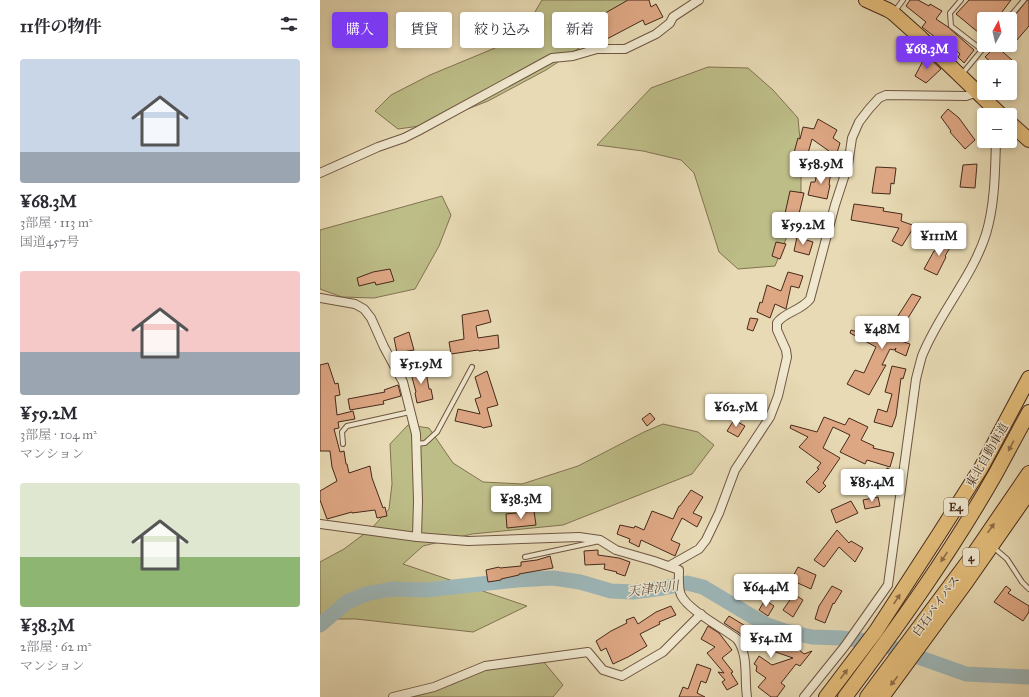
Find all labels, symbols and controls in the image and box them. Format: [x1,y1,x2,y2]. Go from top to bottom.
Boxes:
chip: 購入 [332,12,388,48]
chip: 賃貸 [396,12,452,48]
chip: 絞り込み [460,12,544,48]
chip: 新着 [552,12,608,48]
north arrow [977,12,1017,52]
map controls [977,12,1017,148]
icon: filters [278,13,300,35]
text: 11件の物件 [20,16,101,37]
pin: ¥68.3M [894,36,960,70]
text: ¥68.3M [905,41,949,57]
button: + [977,60,1017,100]
icon: home [124,85,196,157]
button: − [977,108,1017,148]
pin: ¥58.9M [788,151,854,185]
text: ¥58.9M [799,156,843,172]
text: ¥68.3M [20,191,77,212]
pin: ¥59.2M [770,212,836,246]
text: 3部屋 · 113 m² [20,215,93,231]
text: ¥59.2M [781,217,825,233]
pin: ¥111M [911,223,967,257]
text: ¥111M [920,228,958,244]
text: 国道457号 [20,234,79,250]
icon: home [124,297,196,369]
pin: ¥48M [858,316,906,350]
text: ¥48M [864,321,900,337]
pin: ¥51.9M [388,351,454,385]
text: ¥51.9M [400,356,442,372]
pin: ¥62.5M [703,394,769,428]
text: ¥62.5M [714,399,758,415]
text: ¥59.2M [20,403,78,424]
street label: 東北自動車道 [963,420,1011,490]
text: 3部屋 · 104 m² [20,427,97,443]
one-way arrow [1007,440,1014,452]
text: マンション [20,446,84,462]
pin: ¥85.4M [839,469,905,503]
text: ¥85.4M [850,474,894,490]
pin: ¥38.3M [488,486,554,520]
text: ¥38.3M [500,491,542,507]
road number: E4 [944,498,968,516]
icon: home [124,509,196,581]
one-way arrow [987,523,995,533]
road number: 4 [963,548,979,566]
one-way arrow [940,552,948,563]
street label: 白石バイパス [909,573,963,639]
pin: ¥64.4M [733,574,799,608]
water label: 天津沢川 [626,578,682,600]
text: ¥64.4M [743,579,789,595]
one-way arrow [894,593,901,604]
text: ¥38.3M [20,615,75,636]
pin: ¥54.1M [738,625,804,659]
text: ¥54.1M [749,630,793,646]
text: 2部屋 · 62 m² [20,639,91,655]
text: マンション [20,658,84,674]
one-way arrow [840,668,848,679]
one-way arrow [890,675,899,686]

